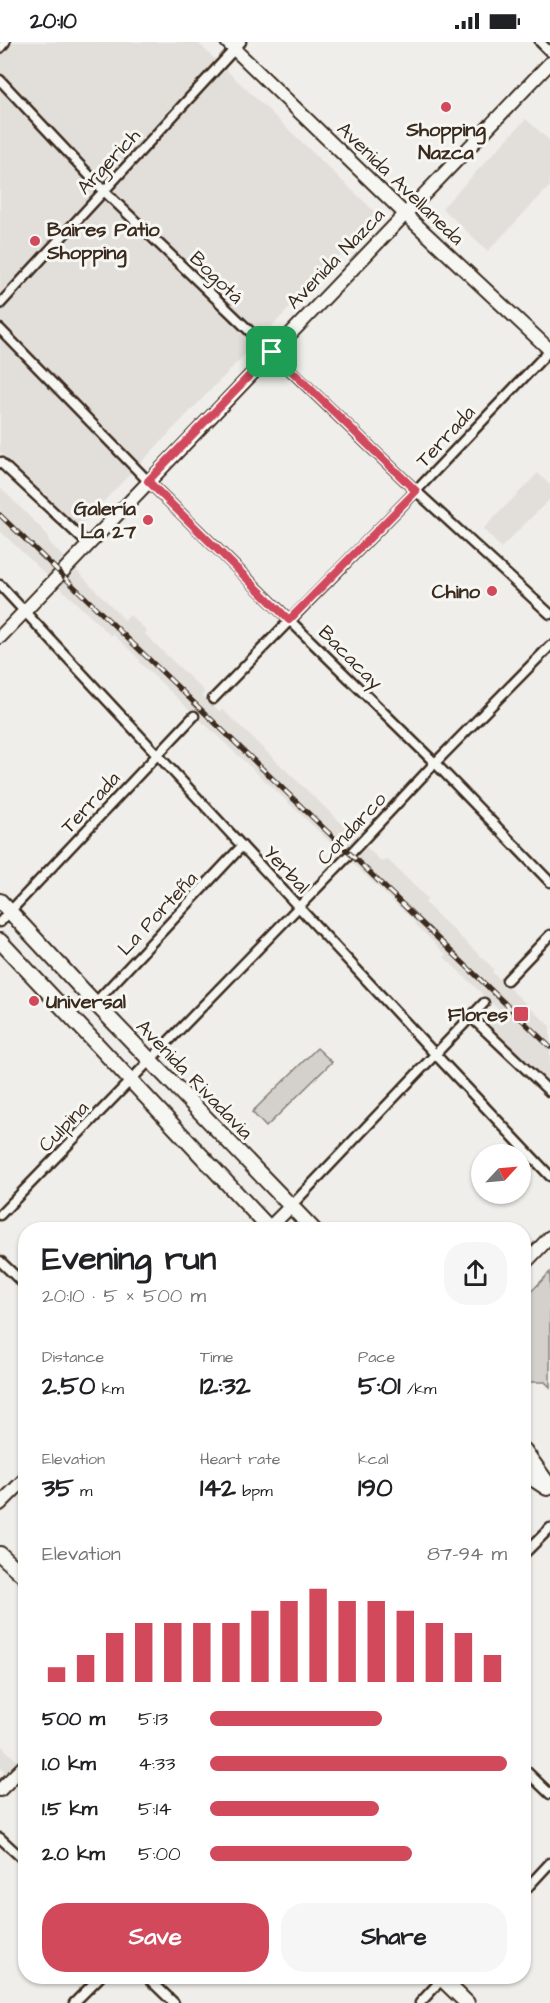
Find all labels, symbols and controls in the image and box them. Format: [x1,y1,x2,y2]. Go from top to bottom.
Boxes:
text: 20:10 [30,6,77,37]
marker: Shopping Nazca [439,100,453,114]
street label: Avenida Avellaneda [330,116,470,252]
place label: Shopping Nazca [405,116,486,167]
street label: Argerich [71,122,148,202]
street label: Avenida Nazca [280,202,391,316]
place label: Baires Patio Shopping [46,216,160,268]
marker: Baires Patio Shopping [28,234,42,248]
street label: Bogotá [182,245,250,311]
pin [246,326,297,377]
icon: arrive [255,335,288,368]
street label: Terrada [410,399,482,474]
place label: Galería La 27 [74,495,137,546]
marker: Galería La 27 [141,513,155,527]
place label: Chino [432,578,481,606]
marker: Chino [485,584,499,598]
street label: Bacacay [311,619,389,697]
street label: Terrada [55,765,127,840]
street label: Condarco [311,786,393,871]
street label: Yerbal [257,839,316,900]
street label: La Porteña [111,865,204,962]
place label: Universal [46,988,126,1016]
marker: Universal [27,994,41,1008]
place label: Flores [448,1001,508,1029]
marker: Flores [512,1005,530,1023]
street label: Avenida Rivadavia [130,1013,259,1146]
street label: Culpina [32,1095,95,1159]
north arrow [471,1144,531,1204]
map controls [471,1144,531,1204]
text: Evening run [42,1236,216,1282]
button: share [444,1242,507,1305]
text: 20:10 · 5 × 500 m [42,1282,206,1310]
text: Distance [42,1346,104,1368]
text: Time [200,1346,234,1368]
text: Pace [358,1346,395,1368]
text: 2.50 [42,1368,95,1404]
text: 12:32 [200,1368,251,1404]
text: 5:01 [358,1368,400,1404]
text: km [95,1378,124,1400]
text: /km [400,1378,436,1400]
text: Elevation [42,1448,105,1470]
text: Heart rate [200,1448,280,1470]
text: kcal [358,1448,389,1470]
text: 35 [42,1470,74,1506]
text: 142 [200,1470,236,1506]
text: 190 [358,1470,393,1506]
text: m [74,1480,93,1502]
text: bpm [236,1480,273,1502]
text: Elevation [42,1540,121,1568]
text: 87–94 m [427,1540,507,1568]
text: 500 m [42,1705,105,1733]
text: 5:13 [138,1705,168,1733]
text: 1.0 km [42,1750,96,1778]
text: 4:33 [138,1750,175,1778]
text: 1.5 km [42,1795,97,1823]
text: 5:14 [138,1795,172,1823]
text: 2.0 km [42,1840,105,1868]
text: 5:00 [138,1840,181,1868]
button: Save [42,1903,269,1972]
button: Share [281,1903,507,1972]

